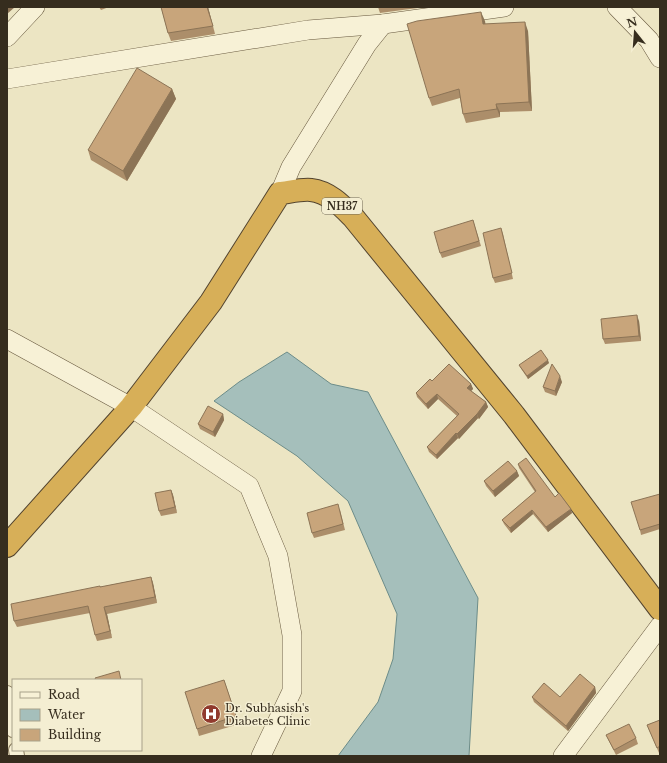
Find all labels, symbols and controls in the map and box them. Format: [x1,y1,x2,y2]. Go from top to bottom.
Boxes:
north arrow [615,12,655,52]
text: N [625,14,640,31]
road number: NH37 [322,198,362,214]
legend [12,679,142,751]
text: Road [48,687,80,702]
place label: Dr. Subhasish's Diabetes Clinic [225,701,310,728]
hospital icon: Dr. Subhasish's Diabetes Clinic [200,703,222,725]
text: Water [47,707,85,722]
text: Building [48,727,102,742]

